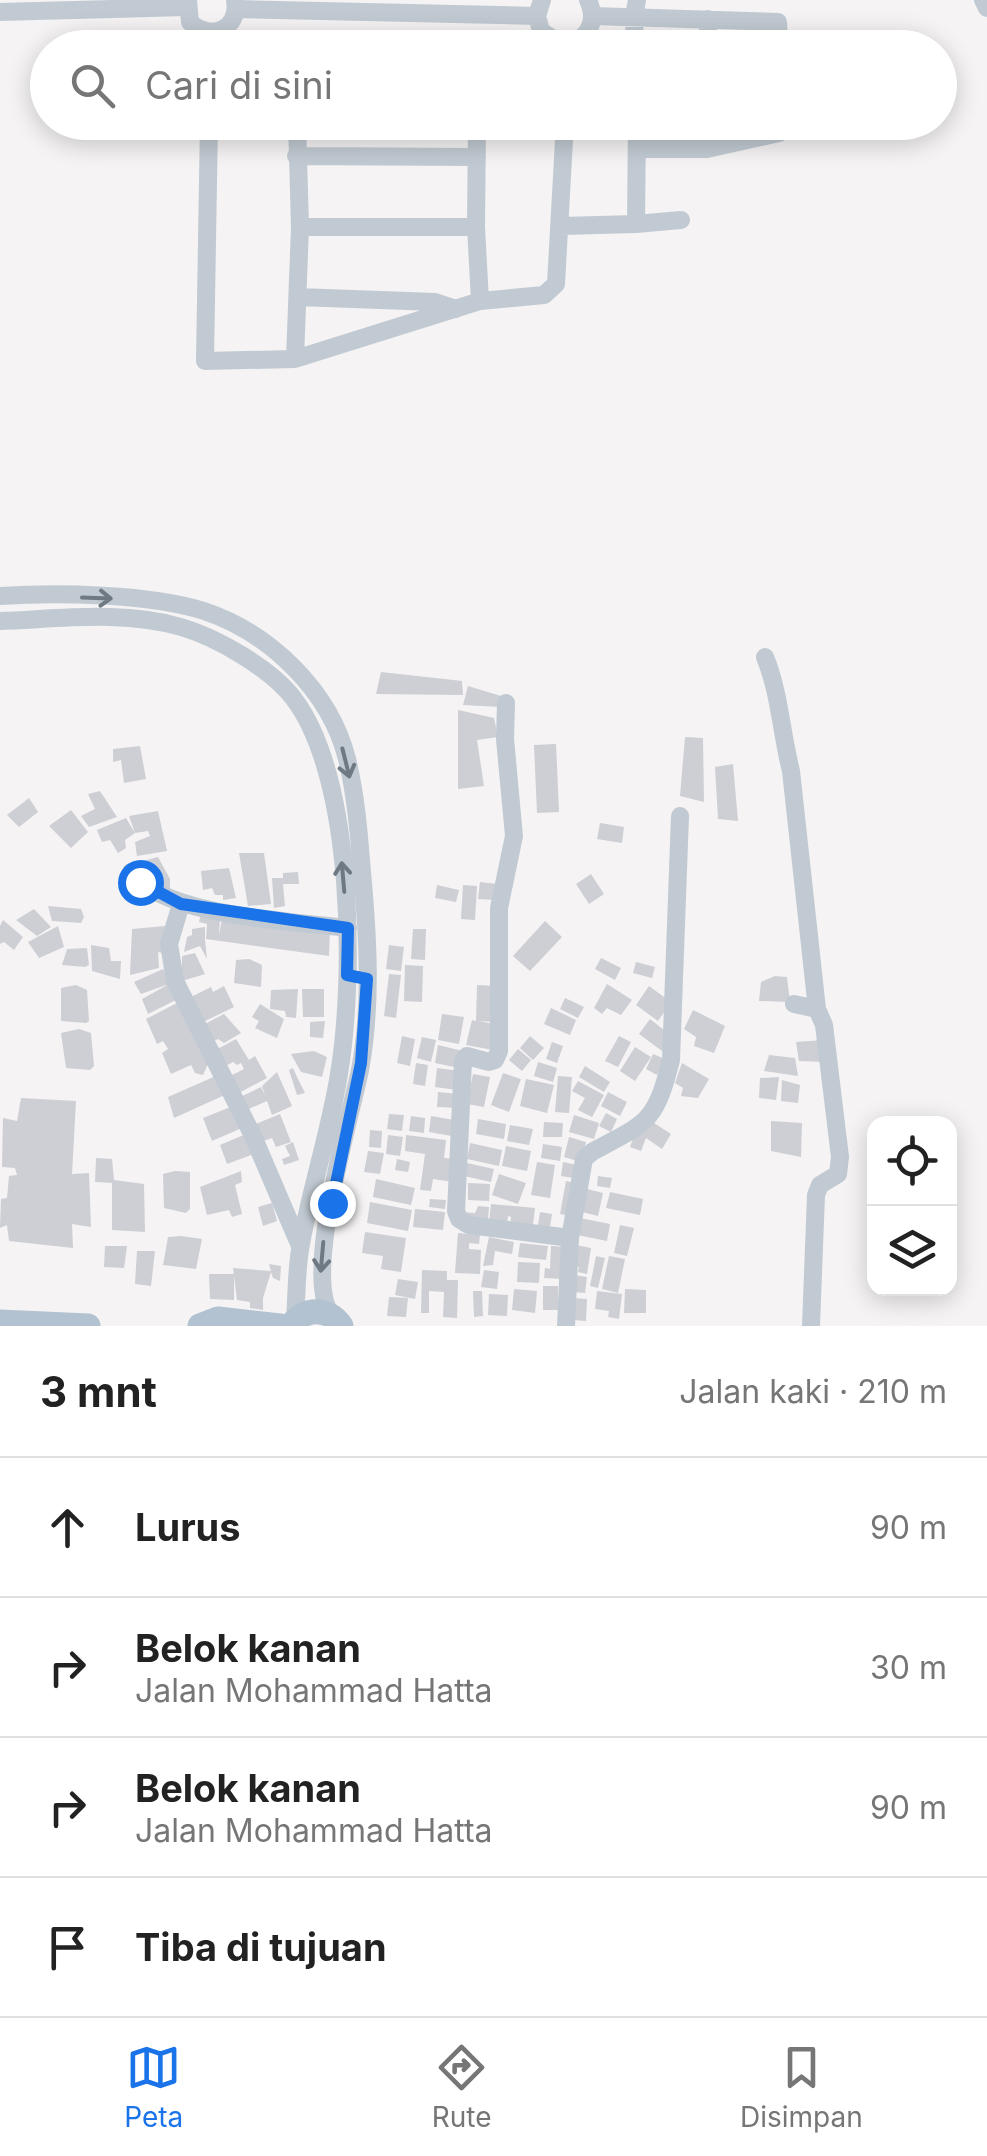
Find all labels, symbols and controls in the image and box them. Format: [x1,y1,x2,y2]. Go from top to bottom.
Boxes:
search box [30,30,957,140]
icon: search [65,58,120,113]
text: Cari di sini [145,62,333,108]
one-way arrow [81,588,113,607]
one-way arrow [338,746,356,778]
route start [118,860,164,906]
one-way arrow [333,862,352,894]
map controls [867,1116,957,1296]
button: locate [867,1116,957,1206]
route end [310,1181,356,1227]
button: layers [867,1206,957,1296]
one-way arrow [313,1241,332,1273]
text: 3 mnt [40,1366,157,1417]
text: Jalan kaki · 210 m [679,1372,947,1411]
icon: ahead [40,1500,95,1555]
text: Lurus [135,1504,241,1550]
text: 90 m [870,1508,947,1547]
text: Belok kanan [135,1625,361,1671]
icon: right [40,1640,95,1695]
text: 30 m [870,1648,947,1687]
text: Jalan Mohammad Hatta [135,1671,493,1710]
text: Belok kanan [135,1765,361,1811]
icon: right [40,1780,95,1835]
text: 90 m [870,1788,947,1827]
text: Jalan Mohammad Hatta [135,1811,493,1850]
icon: arrive [40,1920,95,1975]
text: Tiba di tujuan [135,1924,387,1970]
tab: Peta [124,2040,183,2134]
tab: Rute [432,2040,492,2134]
tab: Disimpan [740,2040,863,2134]

